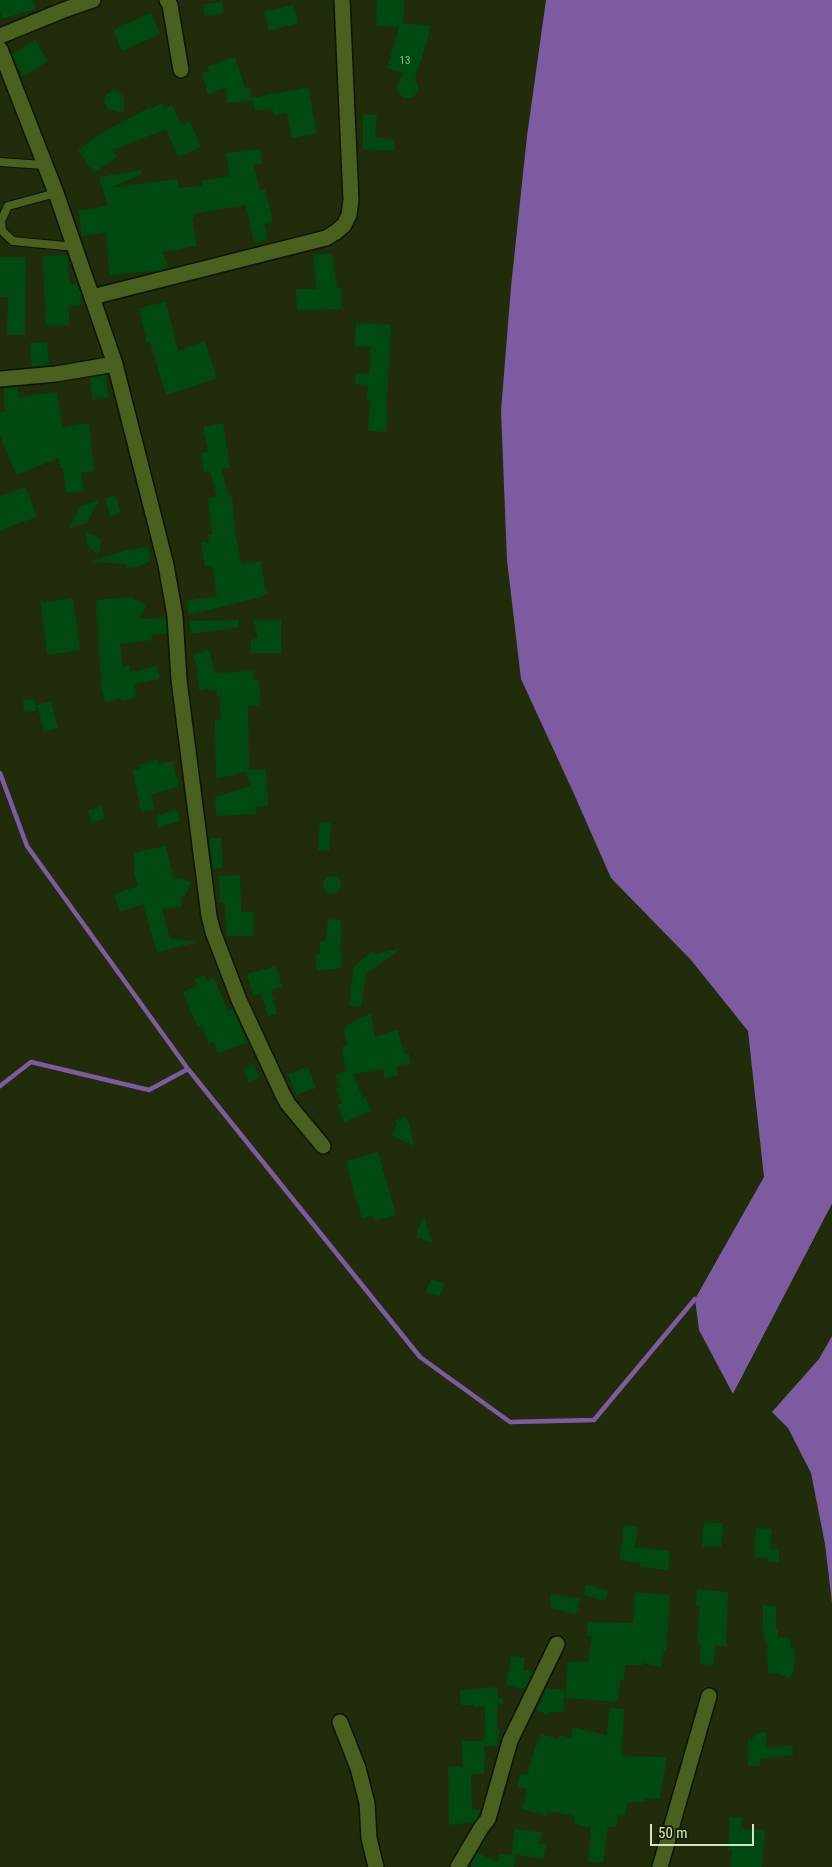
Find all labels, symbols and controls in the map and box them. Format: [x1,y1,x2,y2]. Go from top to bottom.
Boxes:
house number: 13 [400,54,410,68]
scale bar [652,1814,756,1846]
text: 50 m [658,1824,688,1842]

